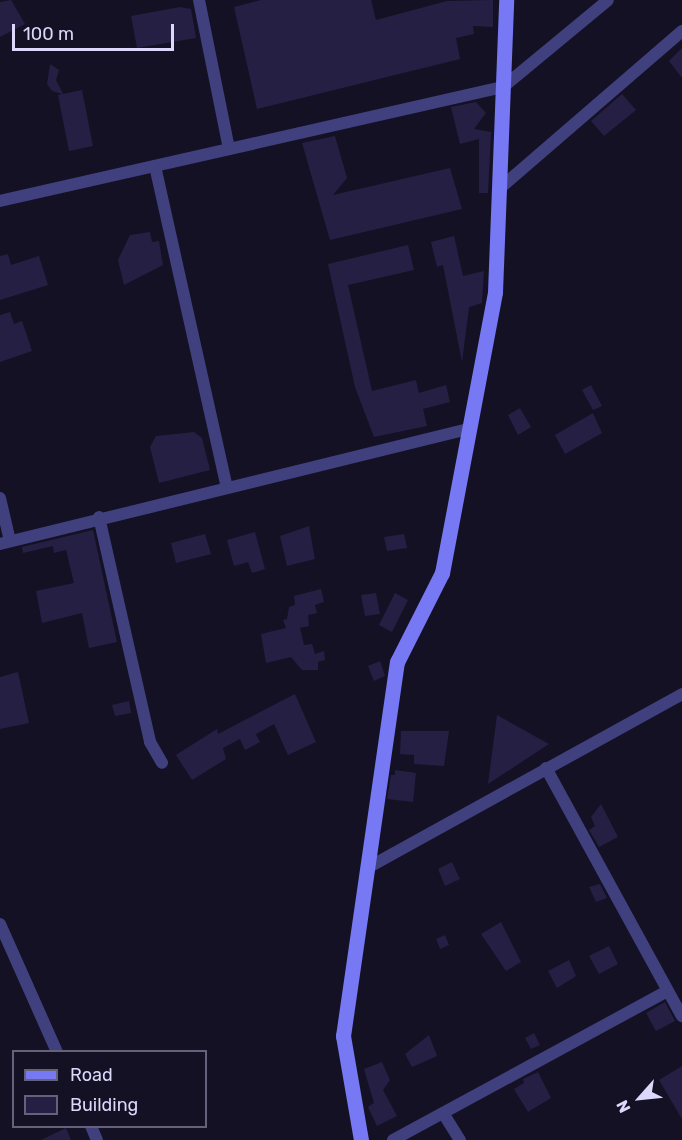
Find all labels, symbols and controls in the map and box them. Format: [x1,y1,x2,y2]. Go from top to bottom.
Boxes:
scale bar [15,12,177,50]
text: 100 m [23,23,74,45]
legend [12,1050,207,1128]
text: Road [70,1064,113,1086]
north arrow [610,1068,670,1128]
text: Building [70,1094,138,1116]
text: N [612,1097,635,1116]

